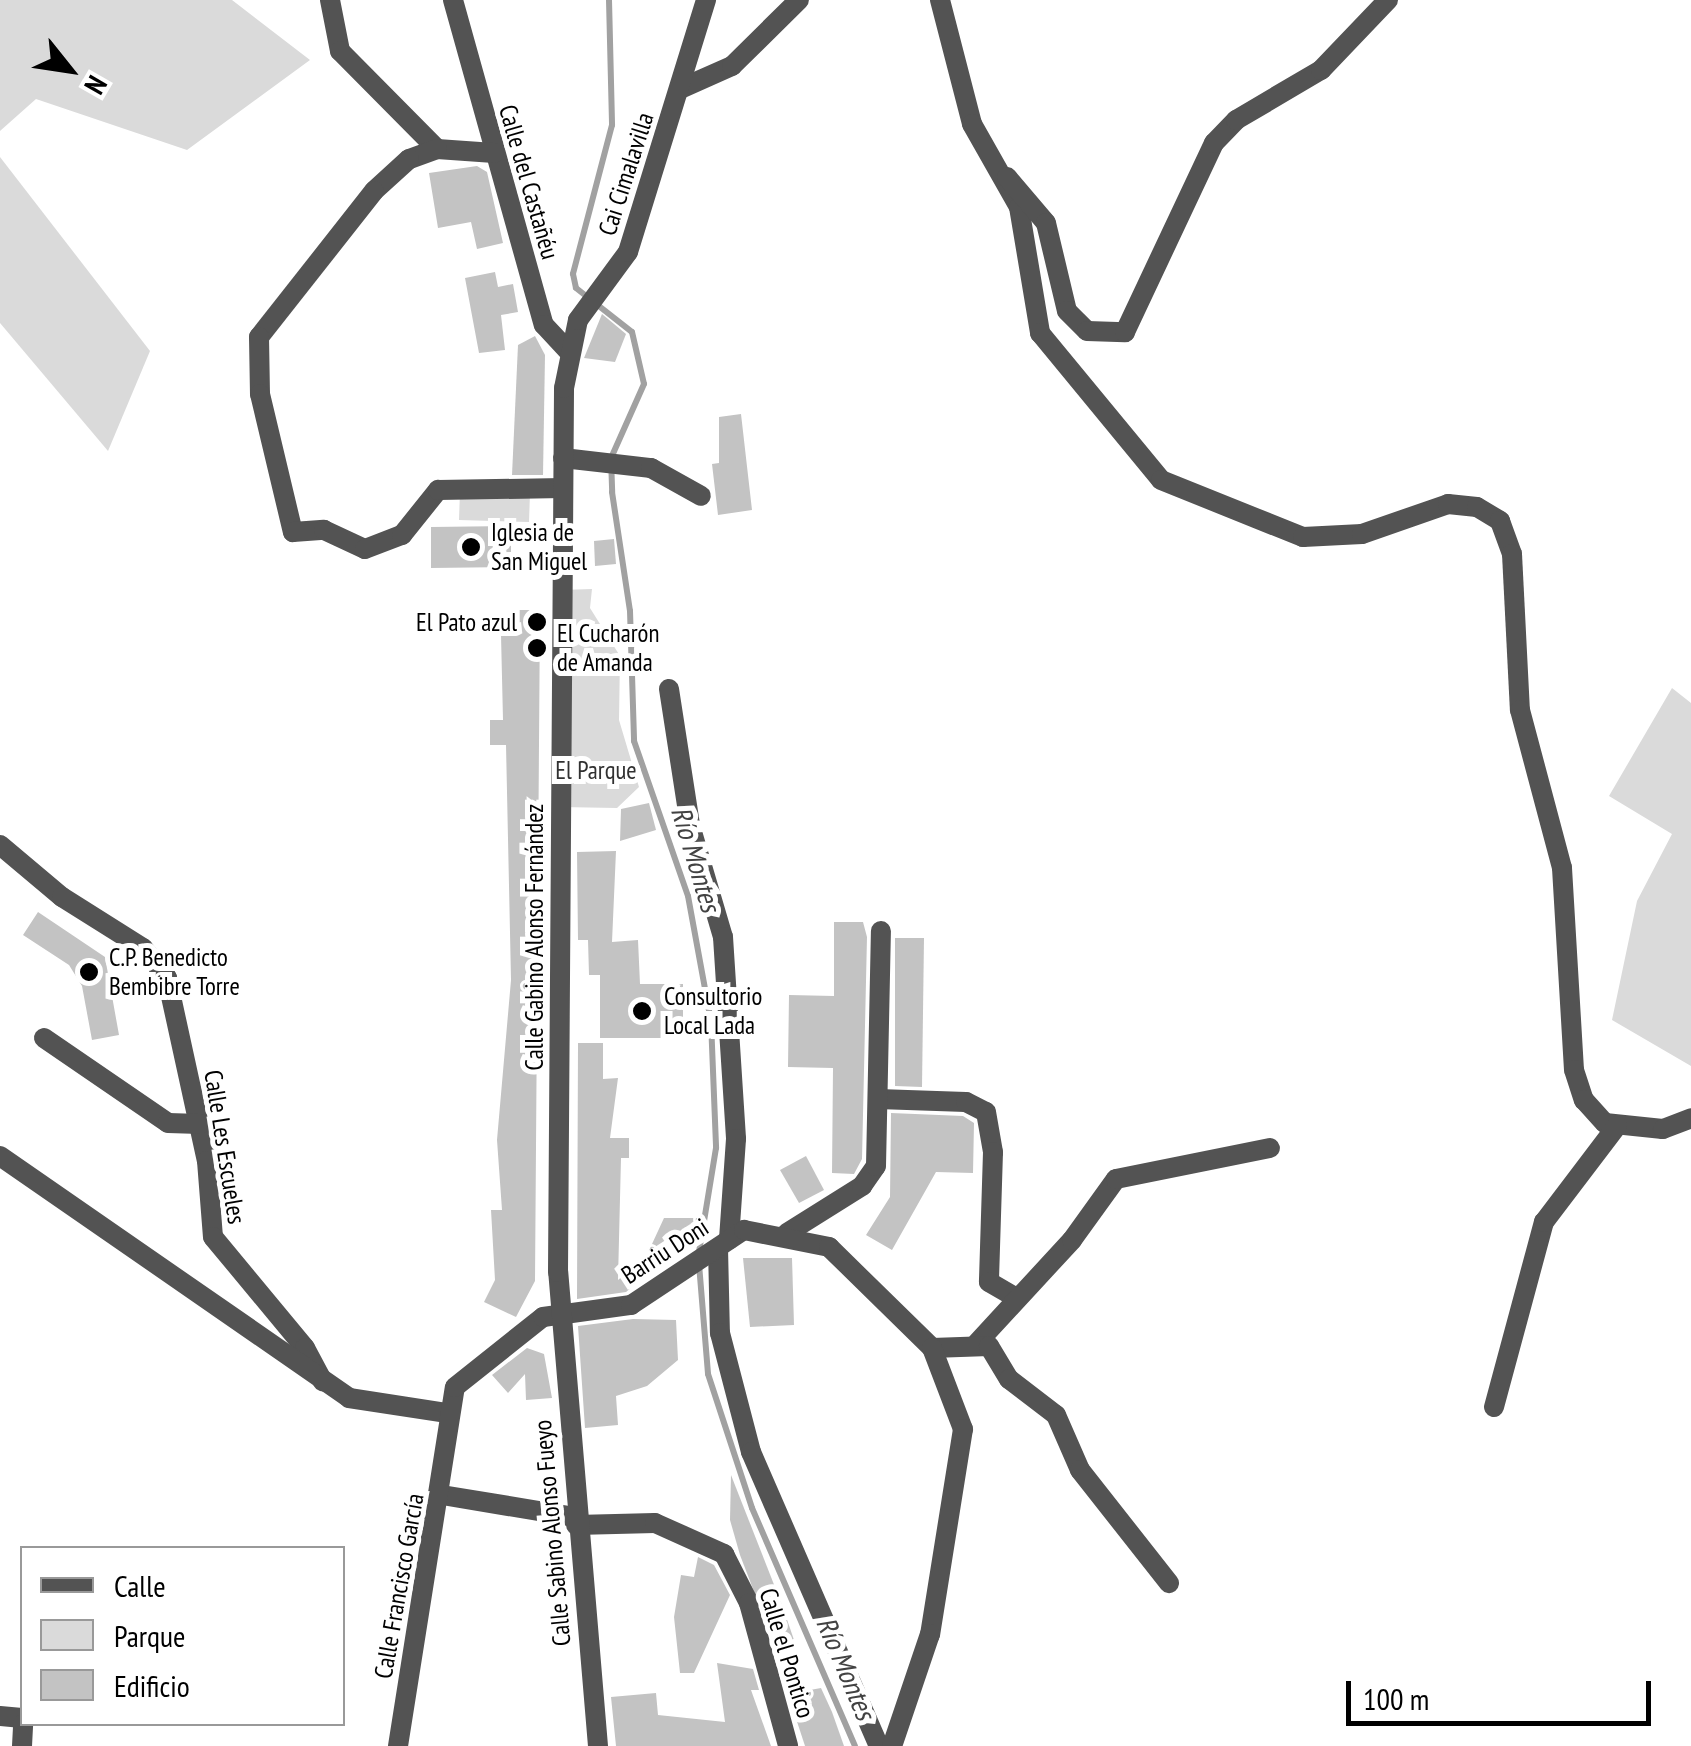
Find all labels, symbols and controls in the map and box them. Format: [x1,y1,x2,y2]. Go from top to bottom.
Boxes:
north arrow [20,20,120,120]
text: N [77,69,116,101]
street label: Calle del Castañéu [493,101,565,263]
street label: Cai Cimalavilla [592,109,660,239]
place label: Iglesia de San Miguel [491,518,587,577]
marker: Iglesia de San Miguel [460,536,482,558]
place label: El Pato azul [416,607,517,637]
marker: El Pato azul [526,611,548,633]
place label: El Cucharón de Amanda [557,619,659,678]
marker: El Cucharón de Amanda [526,637,548,659]
park label: El Parque [555,755,637,785]
water label: Río Montes [664,802,728,916]
street label: Calle Gabino Alonso Fernández [519,803,549,1071]
place label: C.P. Benedicto Bembibre Torre [109,943,240,1002]
marker: C.P. Benedicto Bembibre Torre [78,961,100,983]
place label: Consultorio Local Lada [664,982,762,1041]
marker: Consultorio Local Lada [629,998,655,1024]
street label: Calle Les Escueles [198,1068,252,1226]
street label: Barriu Doni [616,1212,714,1290]
street label: Calle Sabino Alonso Fueyo [527,1418,577,1648]
street label: Calle Francisco García [368,1491,430,1681]
legend [20,1546,345,1726]
text: Calle [114,1566,166,1605]
street label: Calle el Pontico [753,1585,821,1721]
water label: Río Montes [809,1612,883,1724]
text: Parque [114,1616,185,1655]
scale bar [1351,1661,1656,1723]
text: Edificio [114,1666,190,1705]
text: 100 m [1363,1679,1429,1718]

